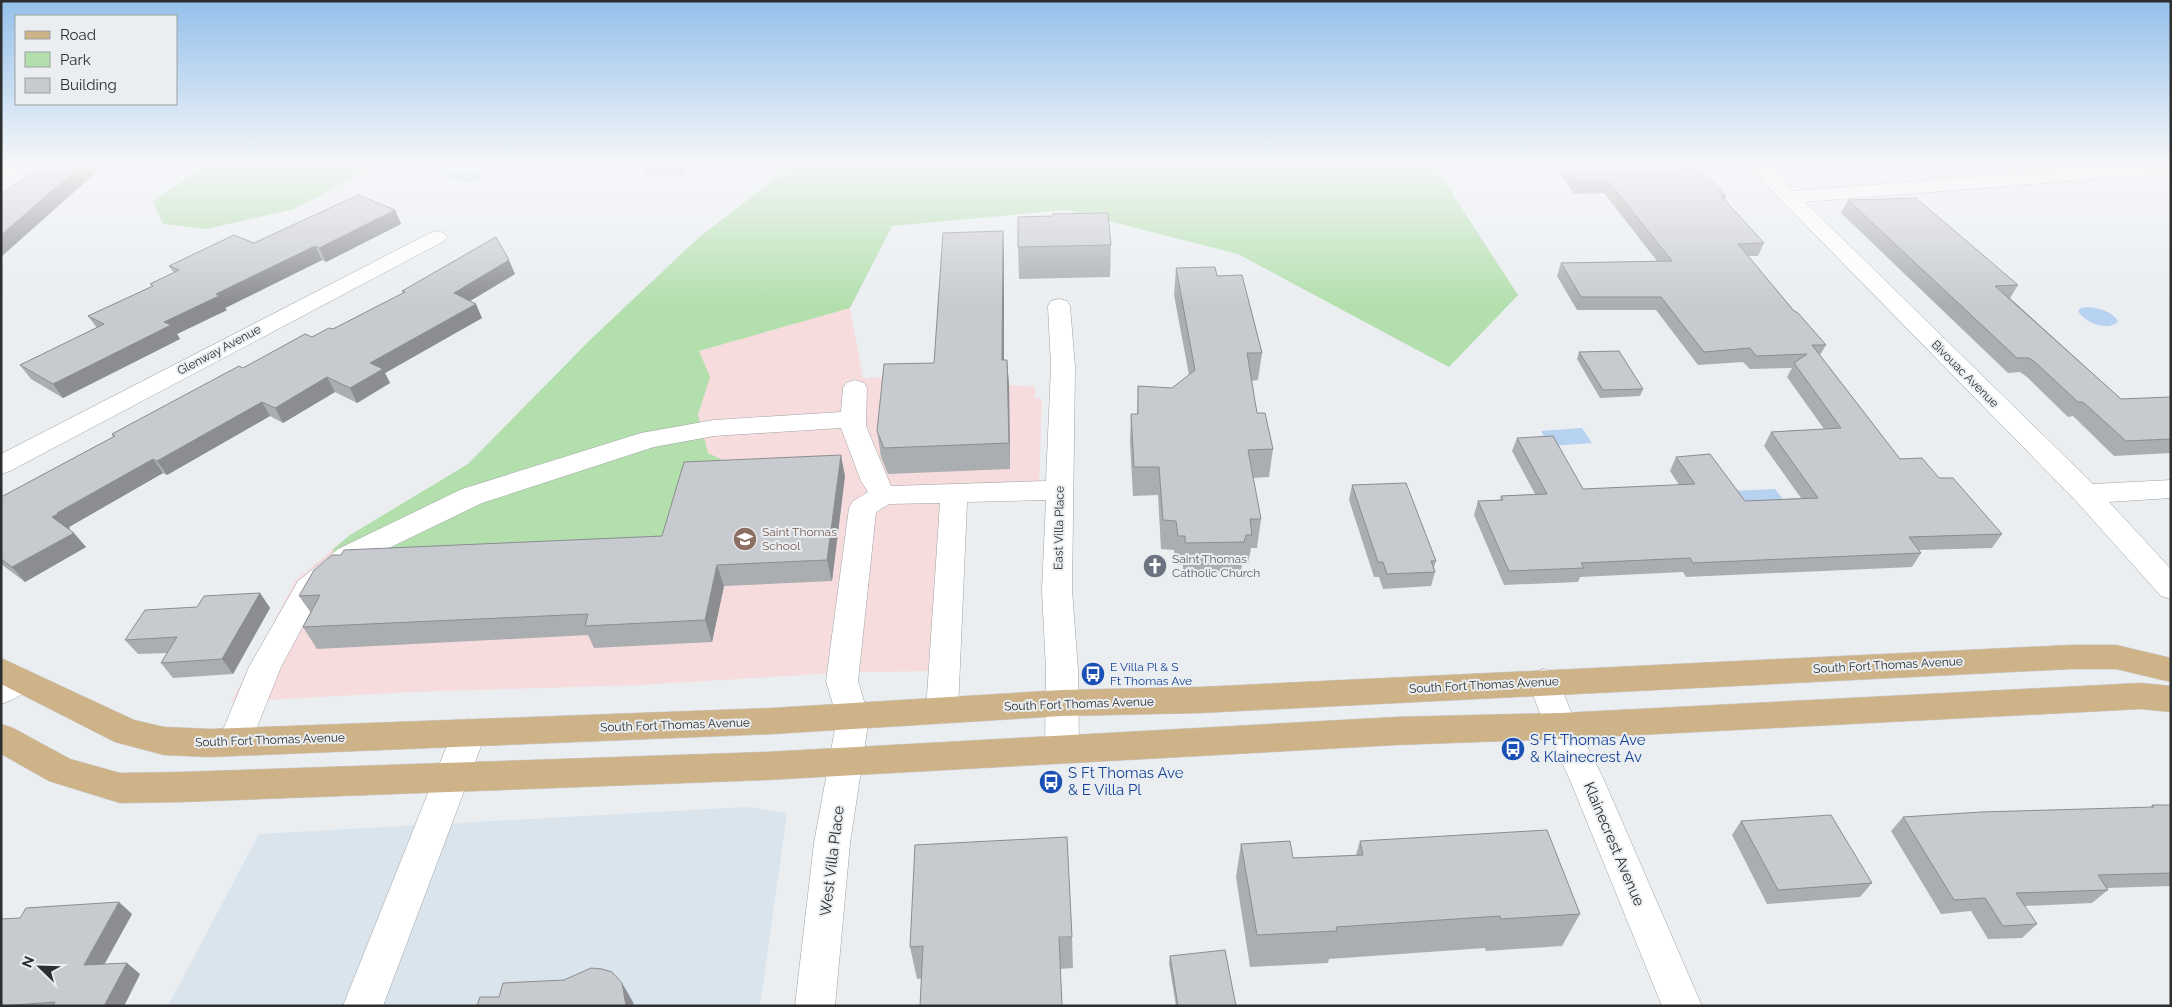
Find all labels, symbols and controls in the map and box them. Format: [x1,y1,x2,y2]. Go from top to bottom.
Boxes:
legend [15,15,178,105]
text: Road [60,26,96,44]
text: Park [60,51,91,69]
text: Building [60,76,117,94]
street label: Glenway Avenue [175,322,263,378]
street label: Bivouac Avenue [1929,338,2001,410]
street label: East Villa Place [1051,486,1067,570]
place label: Saint Thomas School [762,525,837,553]
school or university icon: Saint Thomas School [732,526,758,552]
place label: Saint Thomas Catholic Church [1172,552,1260,580]
church icon: Saint Thomas Catholic Church [1142,553,1168,579]
street label: South Fort Thomas Avenue [1813,654,1963,676]
place label: E Villa Pl & S Ft Thomas Ave [1110,660,1192,688]
bus stop icon: E Villa Pl & S Ft Thomas Ave [1080,661,1106,687]
street label: South Fort Thomas Avenue [1409,674,1559,696]
street label: South Fort Thomas Avenue [1004,694,1154,714]
street label: South Fort Thomas Avenue [600,715,750,735]
street label: South Fort Thomas Avenue [195,730,345,750]
place label: S Ft Thomas Ave & Klainecrest Av [1530,731,1646,766]
bus stop icon: S Ft Thomas Ave & Klainecrest Av [1500,736,1526,762]
place label: S Ft Thomas Ave & E Villa Pl [1068,764,1184,799]
bus stop icon: S Ft Thomas Ave & E Villa Pl [1038,769,1064,795]
street label: Klainecrest Avenue [1580,779,1648,909]
street label: West Villa Place [816,805,848,917]
north arrow [15,942,65,992]
text: N [19,954,37,970]

